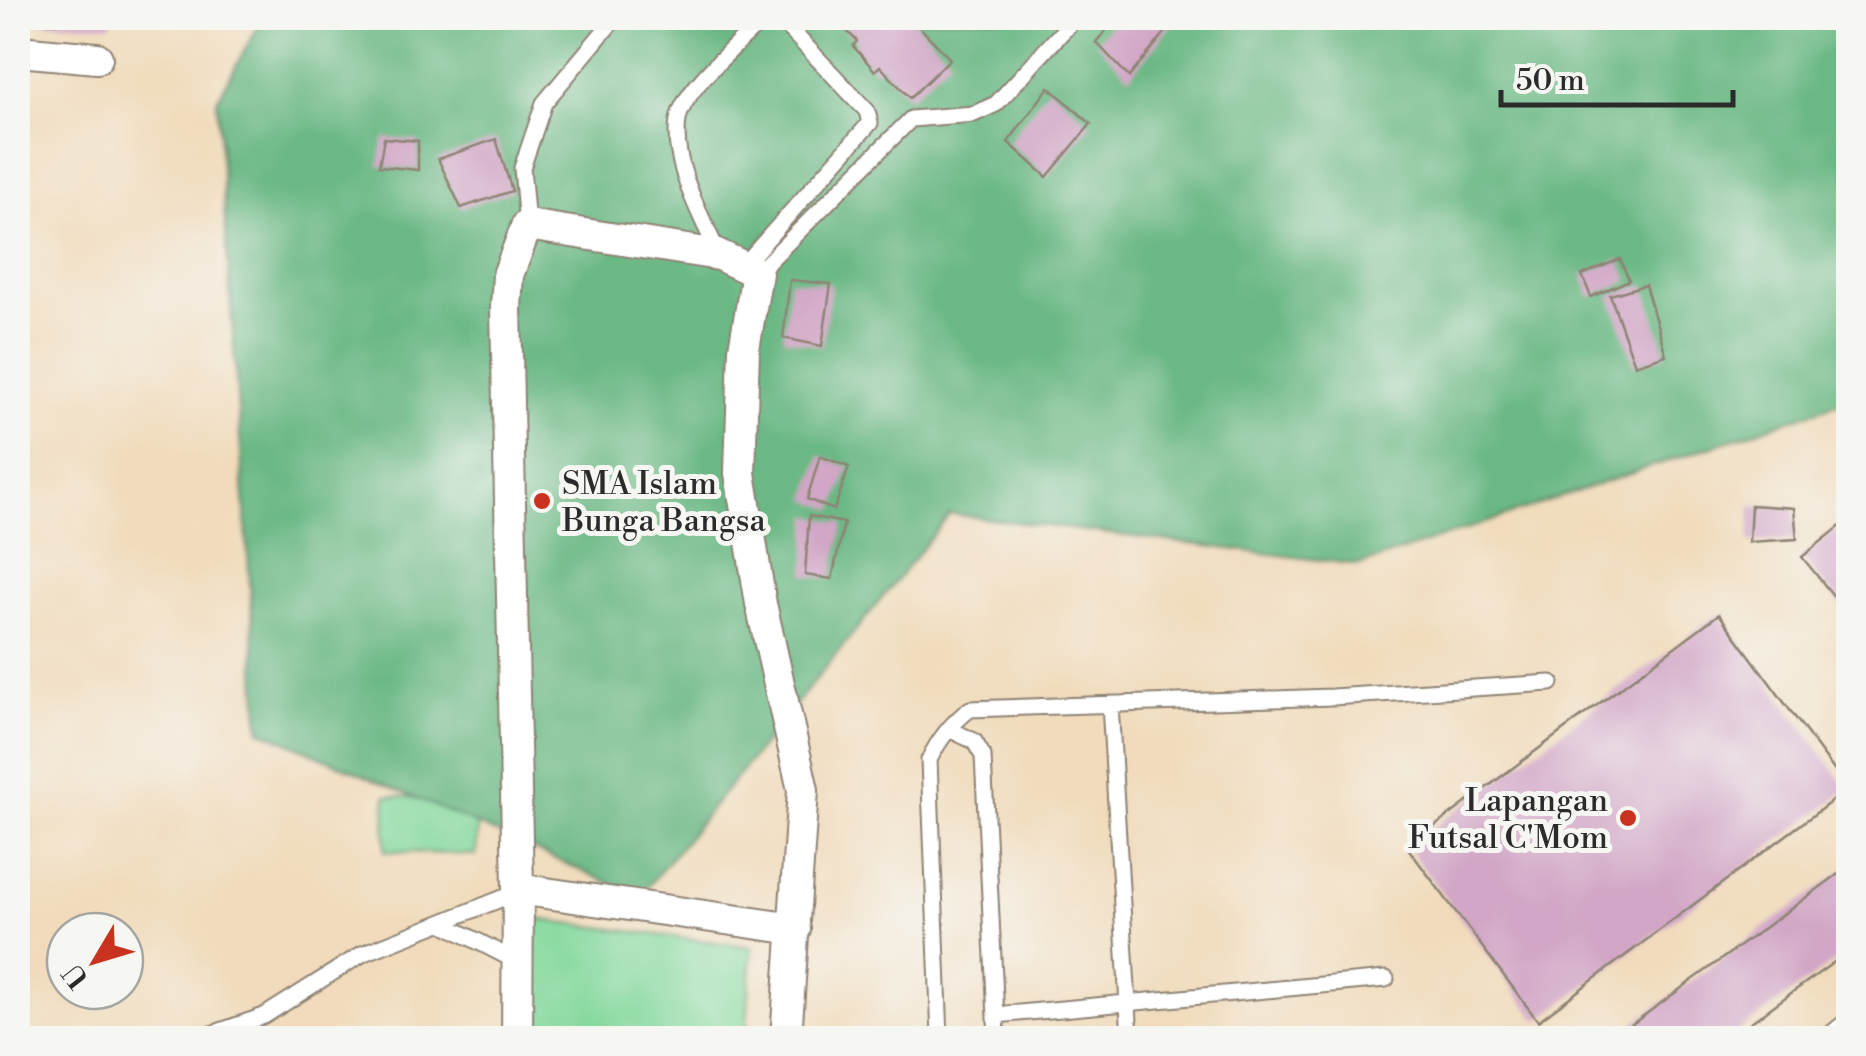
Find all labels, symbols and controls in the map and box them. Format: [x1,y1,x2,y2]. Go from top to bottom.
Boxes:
scale bar [1501,45,1734,107]
text: 50 m [1516,62,1585,100]
place label: SMA Islam Bunga Bangsa [561,464,767,541]
marker: SMA Islam Bunga Bangsa [531,490,553,512]
place label: Lapangan Futsal C'Mom [1408,781,1608,858]
marker: Lapangan Futsal C'Mom [1617,807,1639,829]
north arrow [45,911,145,1011]
text: U [56,956,97,995]

